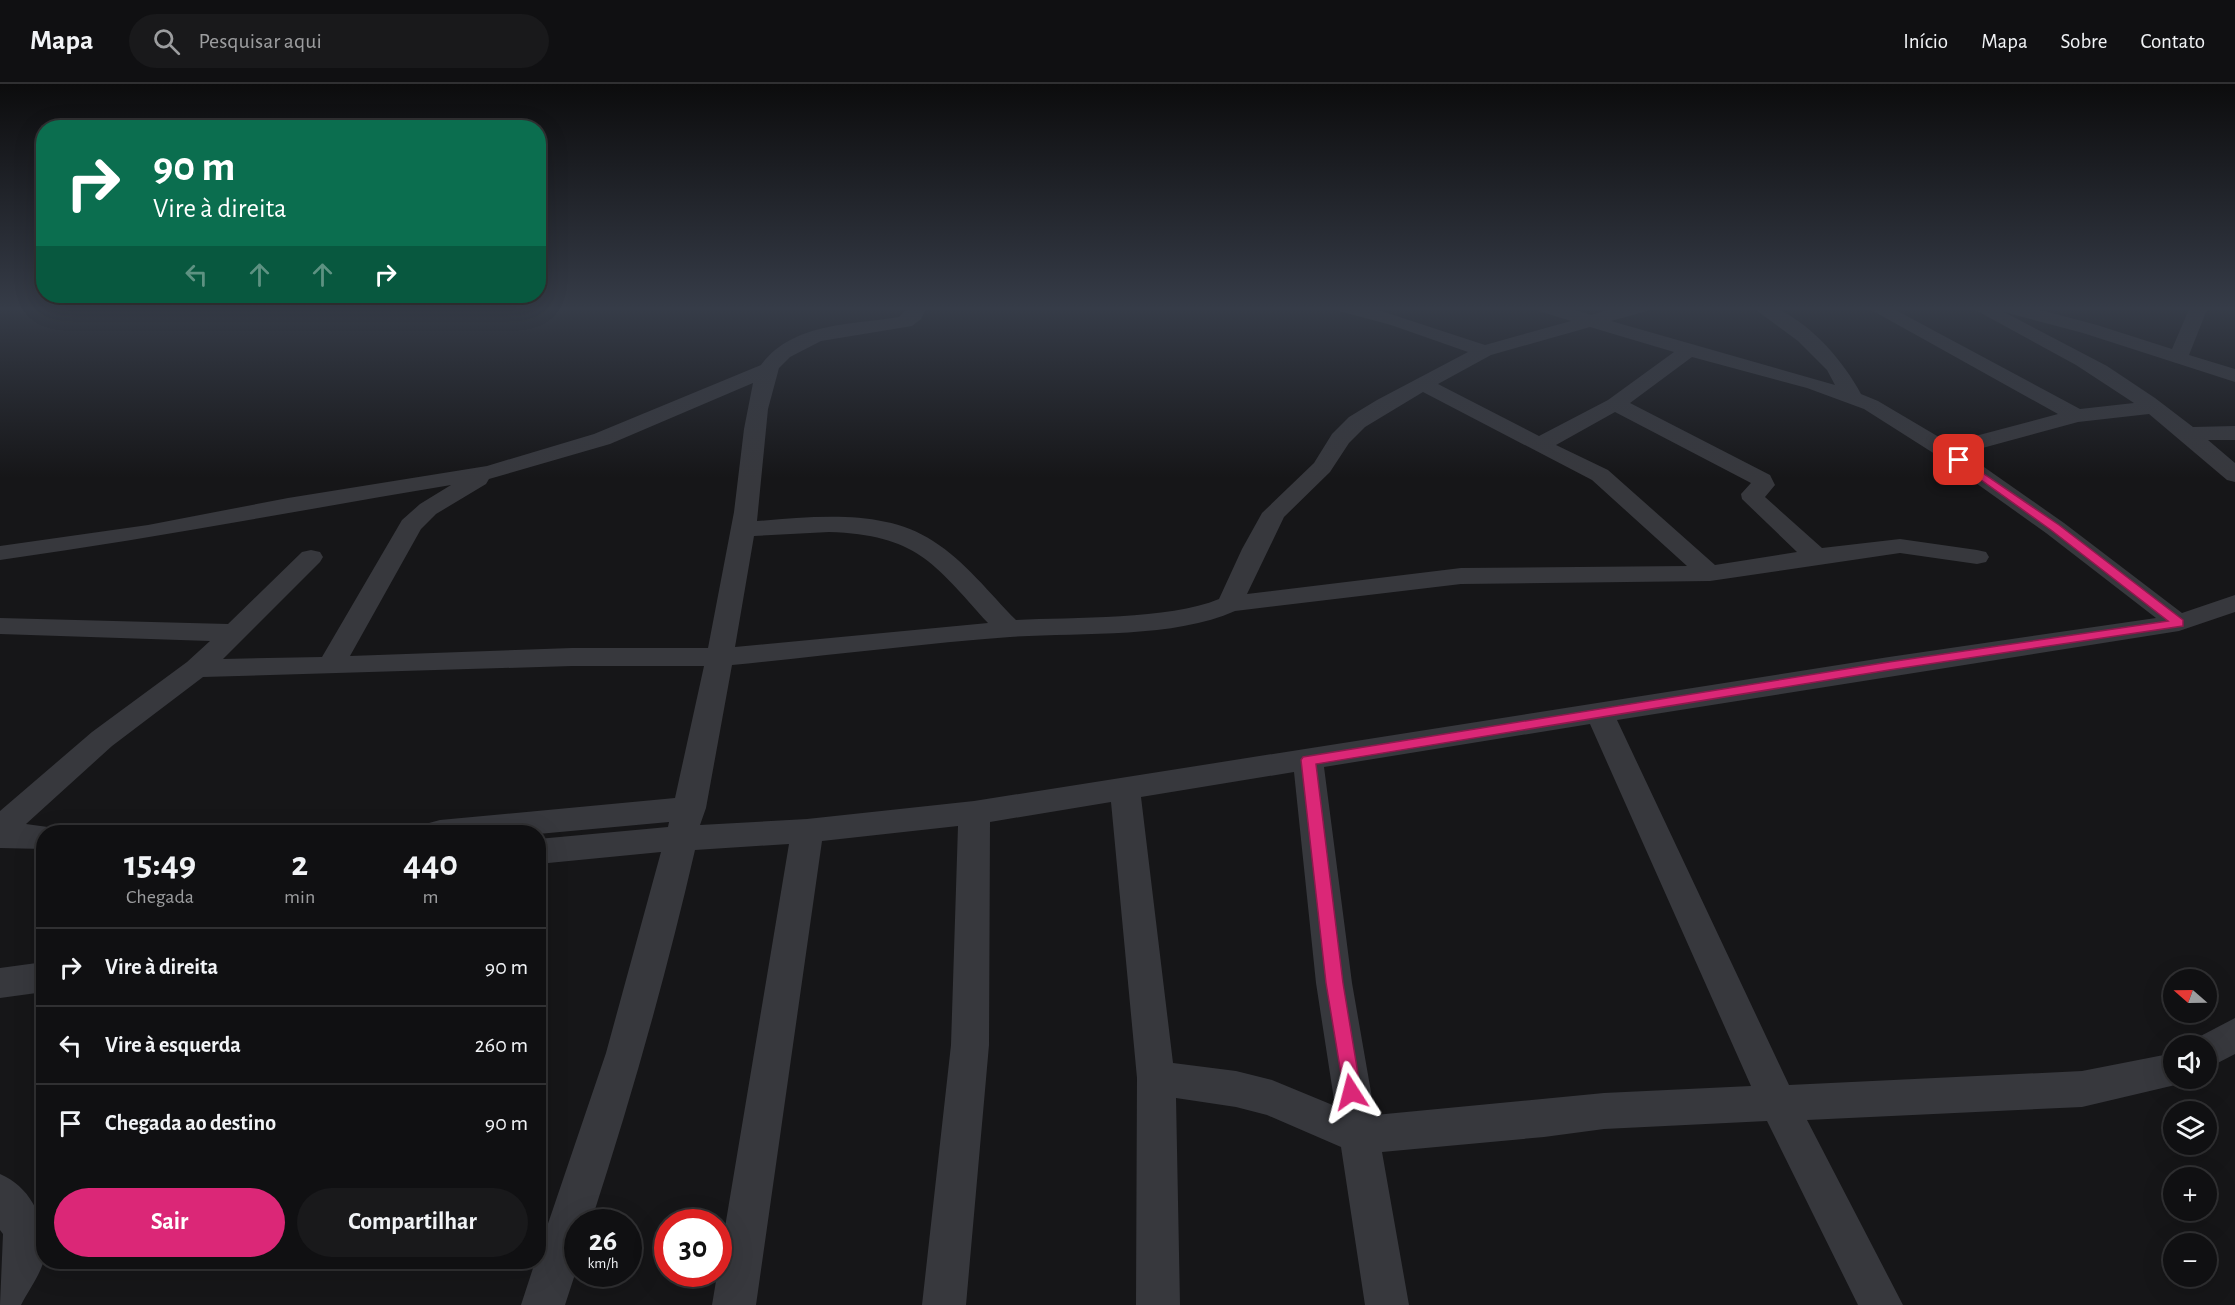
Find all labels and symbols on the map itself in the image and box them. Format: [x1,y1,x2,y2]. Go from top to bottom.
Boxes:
pin [1933,434,1984,485]
north arrow [2163,969,2217,1023]
position arrow [1319,1060,1383,1124]
speed limit sign: 30 [654,1209,732,1287]

